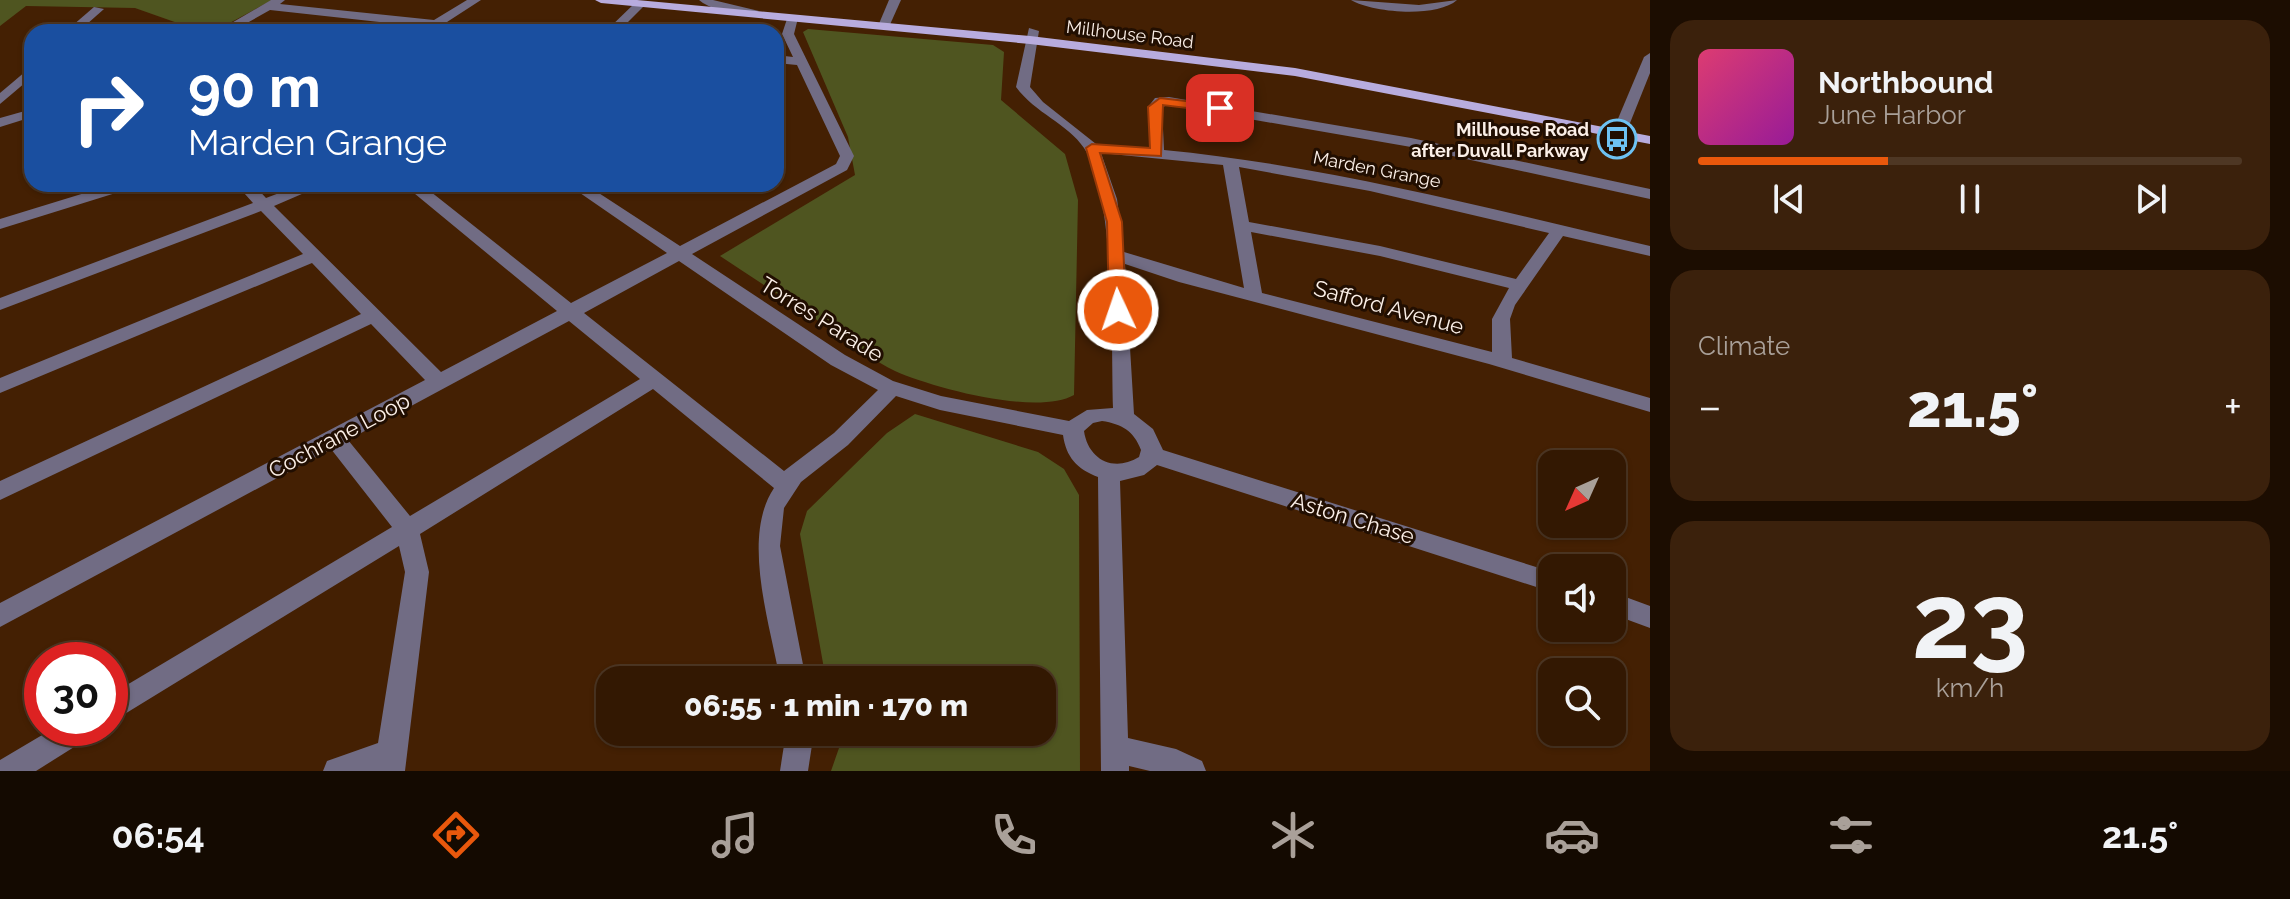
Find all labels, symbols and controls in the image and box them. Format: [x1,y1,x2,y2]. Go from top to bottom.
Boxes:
street label: Millhouse Road [1065,16,1195,52]
text: 90 m [188,54,321,120]
icon: right [56,56,160,160]
text: Northbound [1818,65,1993,100]
pin [1186,74,1254,142]
icon: arrive [1198,86,1242,130]
text: June Harbor [1818,100,1966,130]
bus stop icon: Millhouse Road after Duvall Parkway [1596,118,1638,160]
place label: Millhouse Road after Duvall Parkway [1411,119,1589,161]
text: Marden Grange [188,121,447,163]
street label: Marden Grange [1311,146,1443,192]
icon: previous [1767,177,1811,221]
icon: pause [1948,177,1992,221]
icon: next [2129,177,2173,221]
position arrow [1076,268,1160,352]
street label: Torres Parade [756,271,888,367]
street label: Safford Avenue [1311,275,1467,340]
text: Climate [1698,331,1790,361]
text: 21.5° [1907,371,2038,441]
text: − [1698,381,1722,432]
text: + [2224,381,2242,432]
street label: Cochrane Loop [264,387,414,483]
north arrow [1538,450,1626,538]
map controls [1538,450,1626,746]
street label: Aston Chase [1288,487,1418,549]
button: sound [1538,554,1626,642]
text: 23 [1912,560,2028,682]
speed limit sign: 30 [24,642,128,746]
button: search [1538,658,1626,746]
text: km/h [1936,673,2004,703]
text: 06:55 · 1 min · 170 m [684,688,968,723]
icon: directions [428,807,484,863]
icon: music [707,807,763,863]
icon: phone [986,807,1042,863]
icon: climate [1265,807,1321,863]
icon: car [1544,807,1600,863]
icon: filters [1823,807,1879,863]
text: 06:54 [112,814,205,856]
text: 21.5° [2102,814,2178,856]

